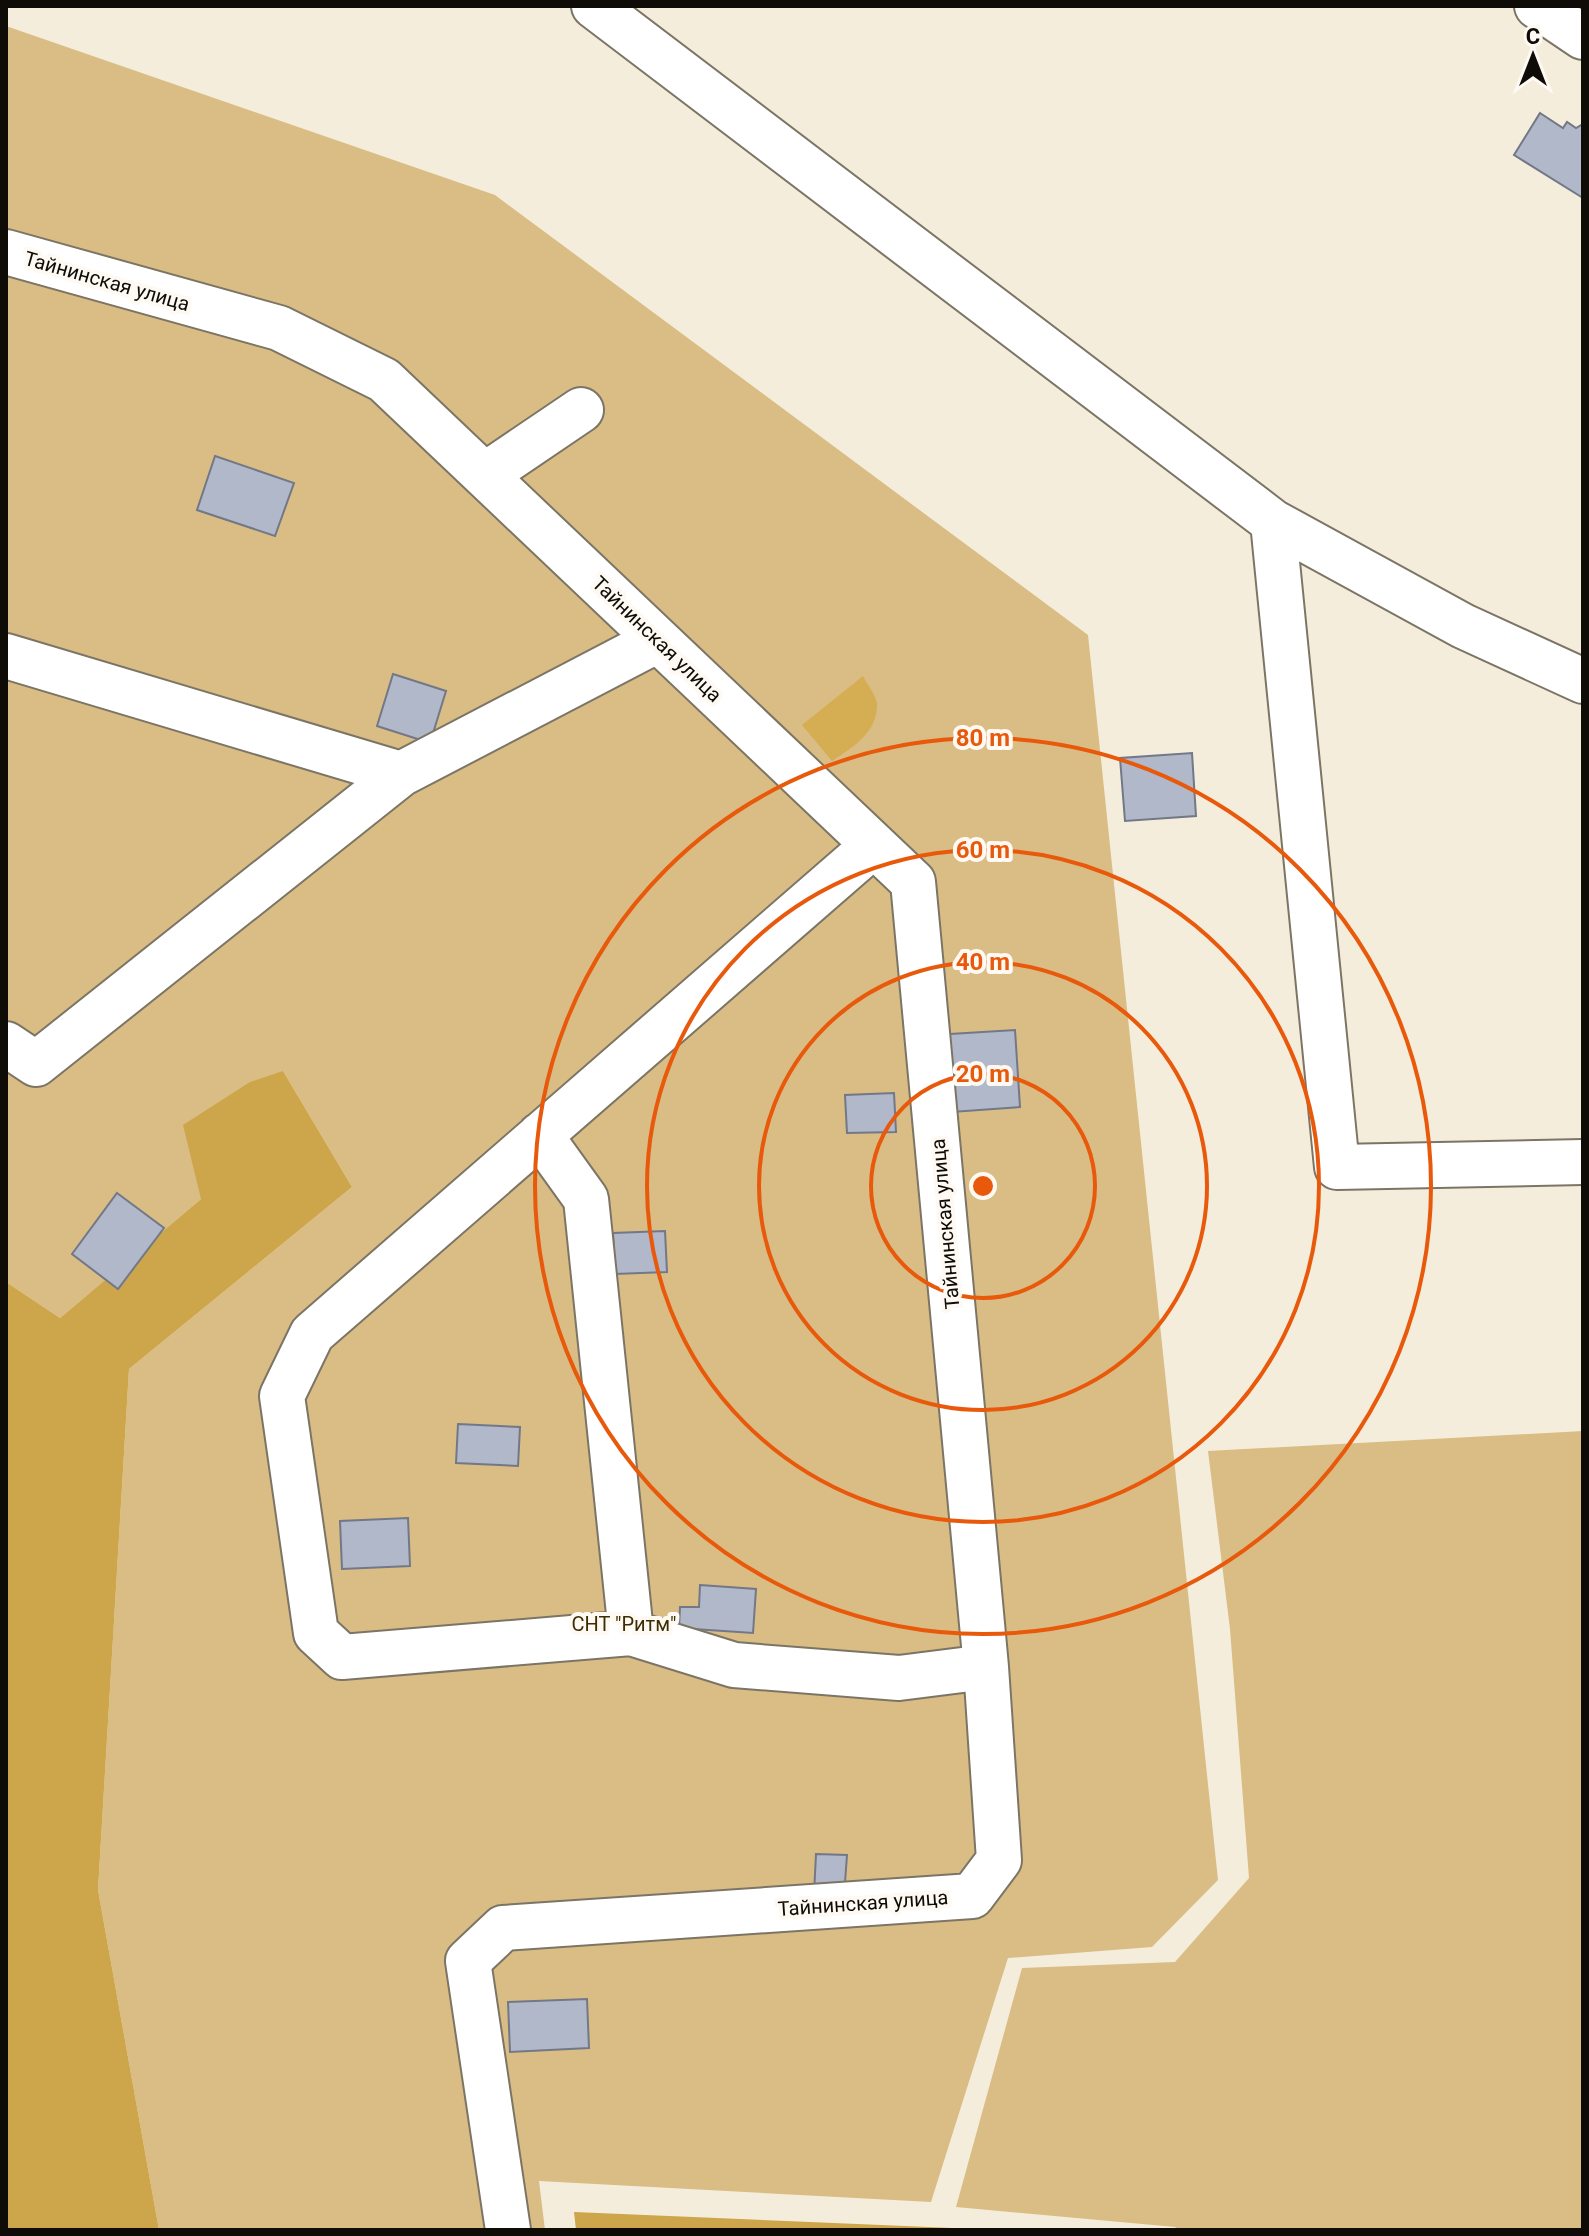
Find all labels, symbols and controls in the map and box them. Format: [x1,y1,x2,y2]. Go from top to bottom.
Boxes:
north arrow [1493,16,1573,96]
text: С [1526,24,1540,49]
street label: Тайнинская улица [22,246,192,316]
street label: Тайнинская улица [587,571,727,707]
text: 80 m [956,724,1010,752]
text: 60 m [956,836,1010,864]
text: 40 m [956,948,1010,976]
text: 20 m [956,1060,1010,1088]
street label: Тайнинская улица [926,1138,964,1310]
centre of rings [969,1172,997,1200]
park label: СНТ "Ритм" [572,1612,676,1636]
street label: Тайнинская улица [777,1885,949,1921]

